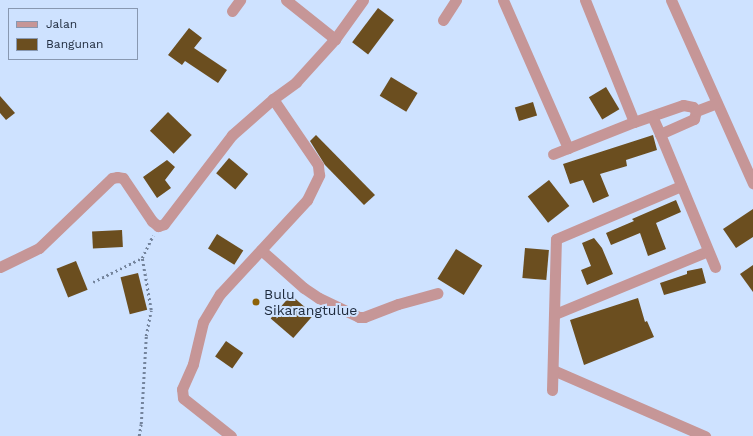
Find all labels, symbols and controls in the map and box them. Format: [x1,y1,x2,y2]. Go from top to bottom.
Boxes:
legend [8,8,138,60]
text: Jalan [46,17,77,31]
text: Bangunan [46,37,104,51]
place label: Bulu Sikarangtulue [264,286,357,318]
marker: Bulu Sikarangtulue [251,297,261,307]

